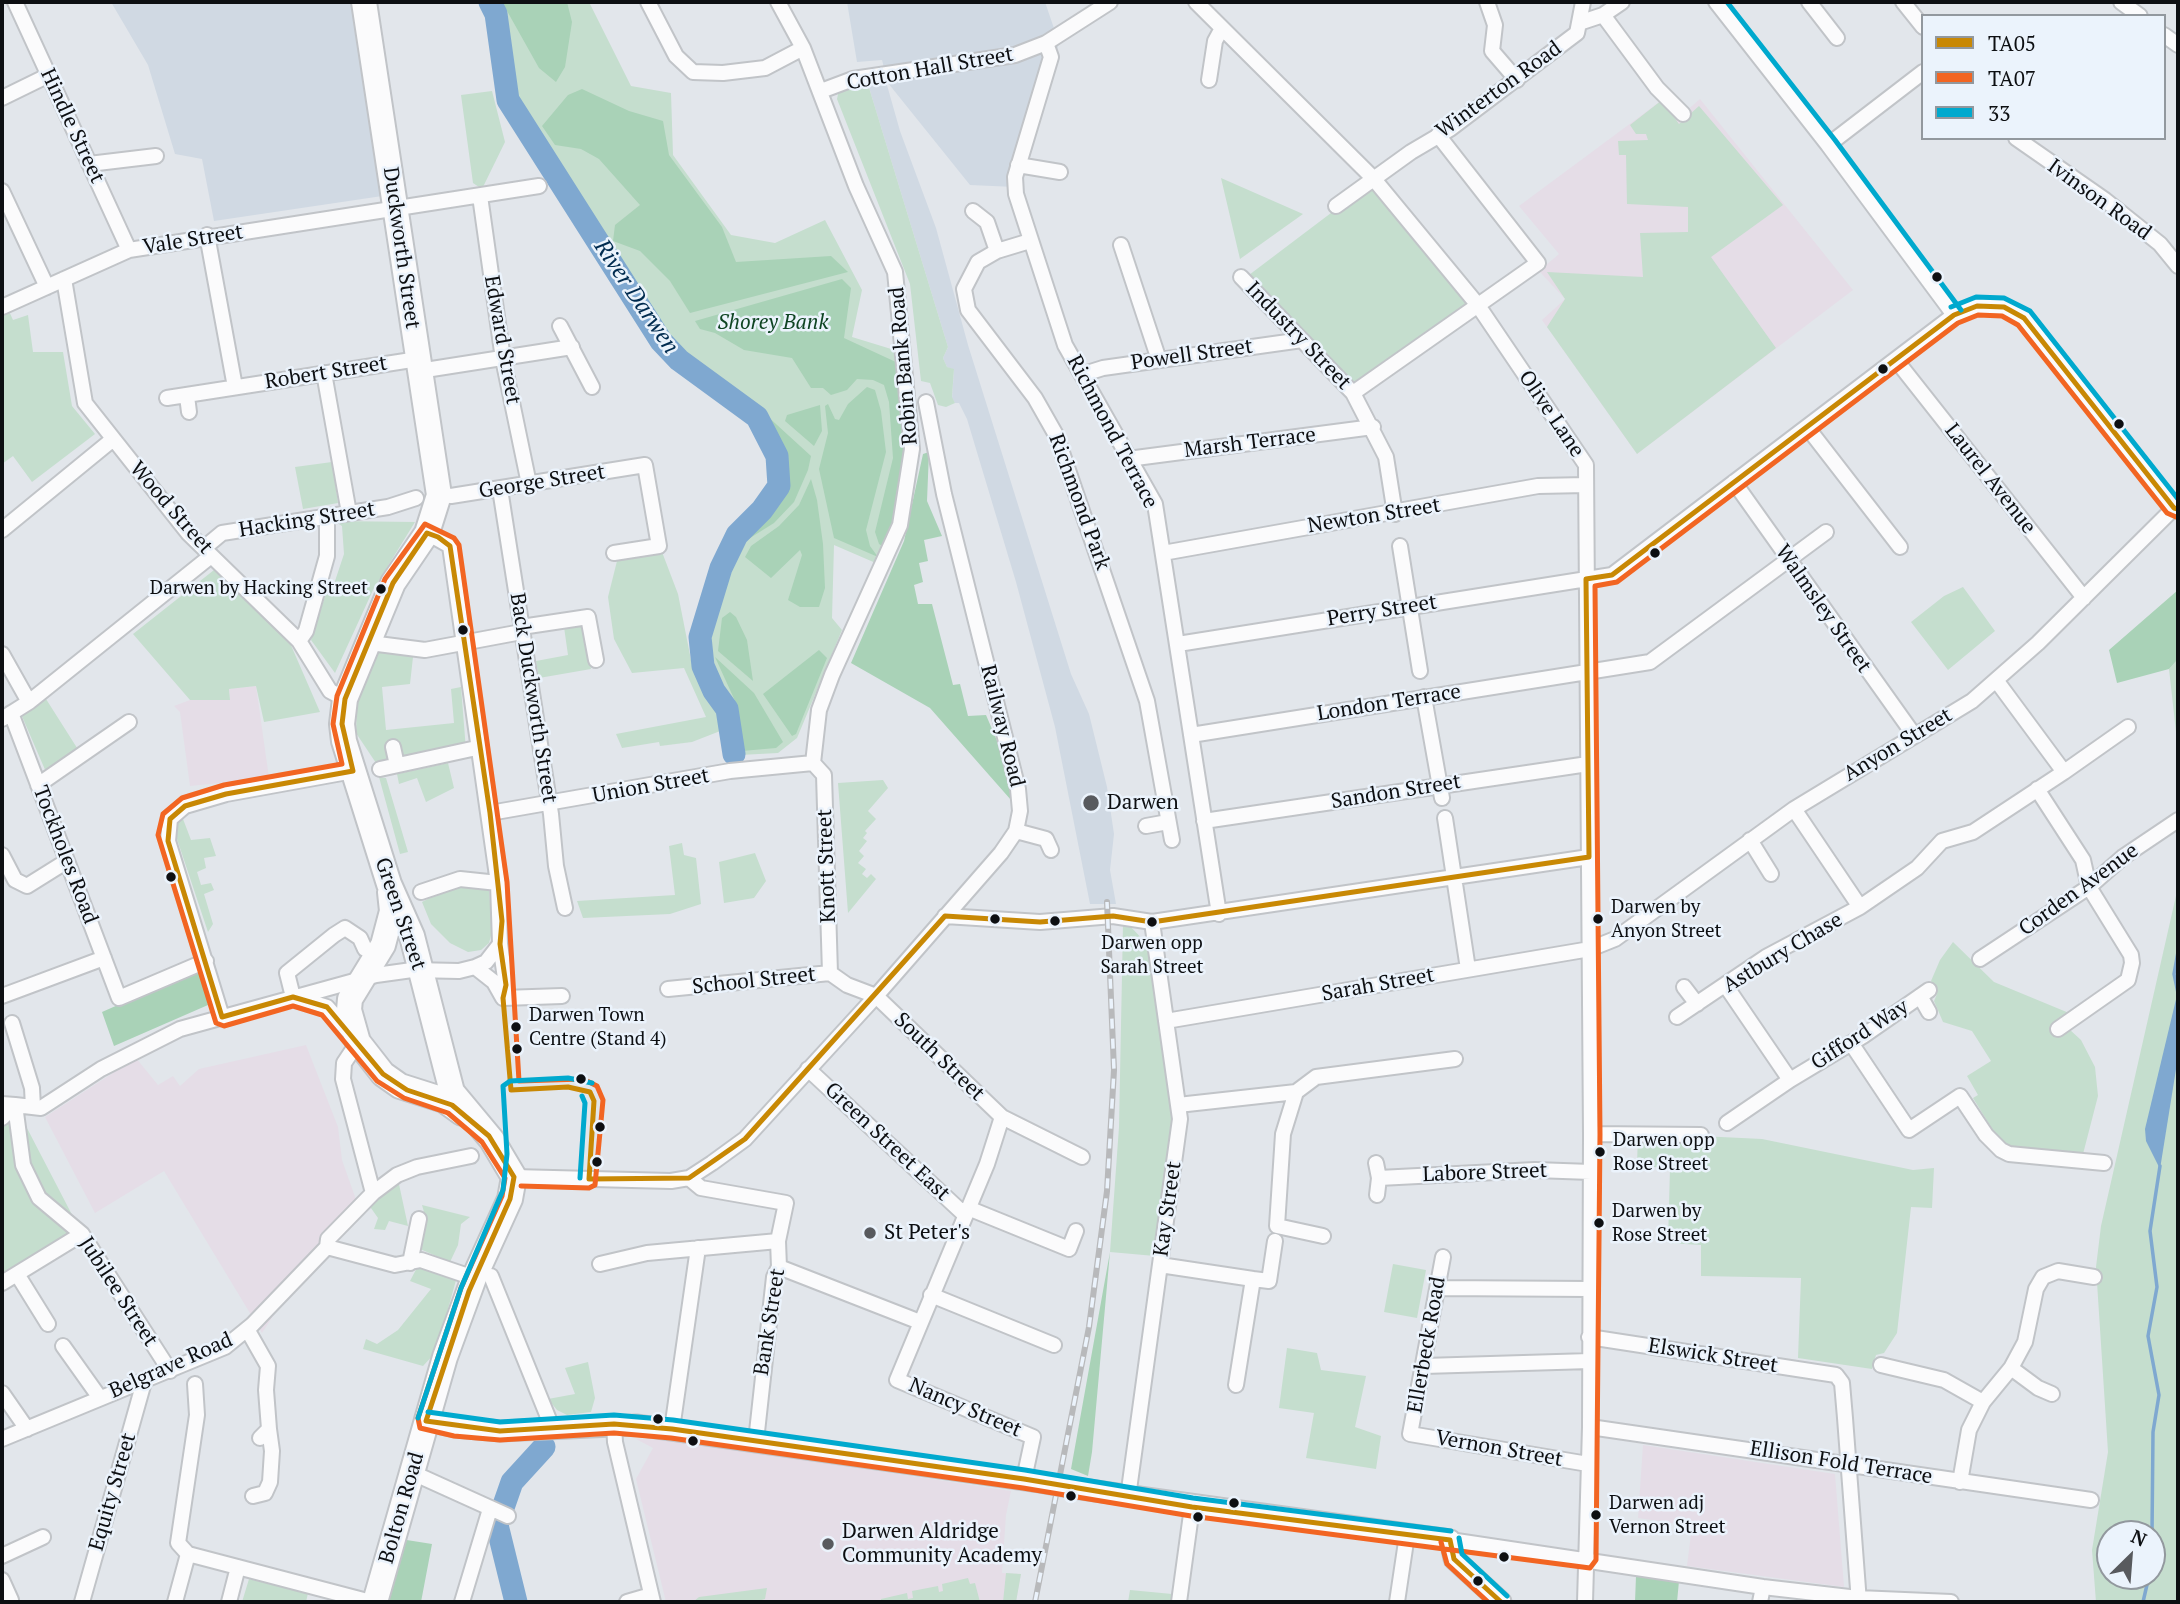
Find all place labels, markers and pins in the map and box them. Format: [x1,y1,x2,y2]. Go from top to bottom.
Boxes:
unlabelled marker [1930,270,1944,284]
unlabelled marker [1876,362,1890,376]
unlabelled marker [2112,417,2126,431]
unlabelled marker [1648,546,1662,560]
place label: Darwen by Hacking Street [150,578,368,600]
marker: Darwen by Hacking Street [374,582,388,596]
unlabelled marker [456,623,470,637]
place label: Darwen [1107,790,1179,816]
marker: Darwen [1081,793,1101,813]
unlabelled marker [164,870,178,884]
place label: Darwen by Anyon Street [1611,897,1722,941]
unlabelled marker [988,912,1002,926]
marker: Darwen by Anyon Street [1591,912,1605,926]
unlabelled marker [1048,914,1062,928]
marker: Darwen opp Sarah Street [1145,915,1159,929]
place label: Darwen opp Sarah Street [1100,933,1204,977]
place label: Darwen Town Centre (Stand 4) [529,1005,667,1049]
marker: Darwen Town Centre (Stand 4) [509,1020,523,1034]
unlabelled marker [510,1042,524,1056]
unlabelled marker [574,1072,588,1086]
unlabelled marker [593,1120,607,1134]
place label: Darwen opp Rose Street [1613,1130,1715,1174]
marker: Darwen opp Rose Street [1593,1145,1607,1159]
unlabelled marker [590,1155,604,1169]
place label: Darwen by Rose Street [1612,1201,1707,1245]
marker: Darwen by Rose Street [1592,1216,1606,1230]
place label: St Peter's [884,1220,970,1246]
marker: St Peter's [862,1225,878,1241]
unlabelled marker [651,1412,665,1426]
unlabelled marker [686,1434,700,1448]
unlabelled marker [1064,1489,1078,1503]
place label: Darwen adj Vernon Street [1609,1493,1726,1537]
unlabelled marker [1227,1496,1241,1510]
marker: Darwen adj Vernon Street [1589,1508,1603,1522]
unlabelled marker [1191,1510,1205,1524]
place label: Darwen Aldridge Community Academy [842,1519,1042,1569]
marker: Darwen Aldridge Community Academy [820,1536,836,1552]
unlabelled marker [1497,1550,1511,1564]
unlabelled marker [1471,1574,1485,1588]

